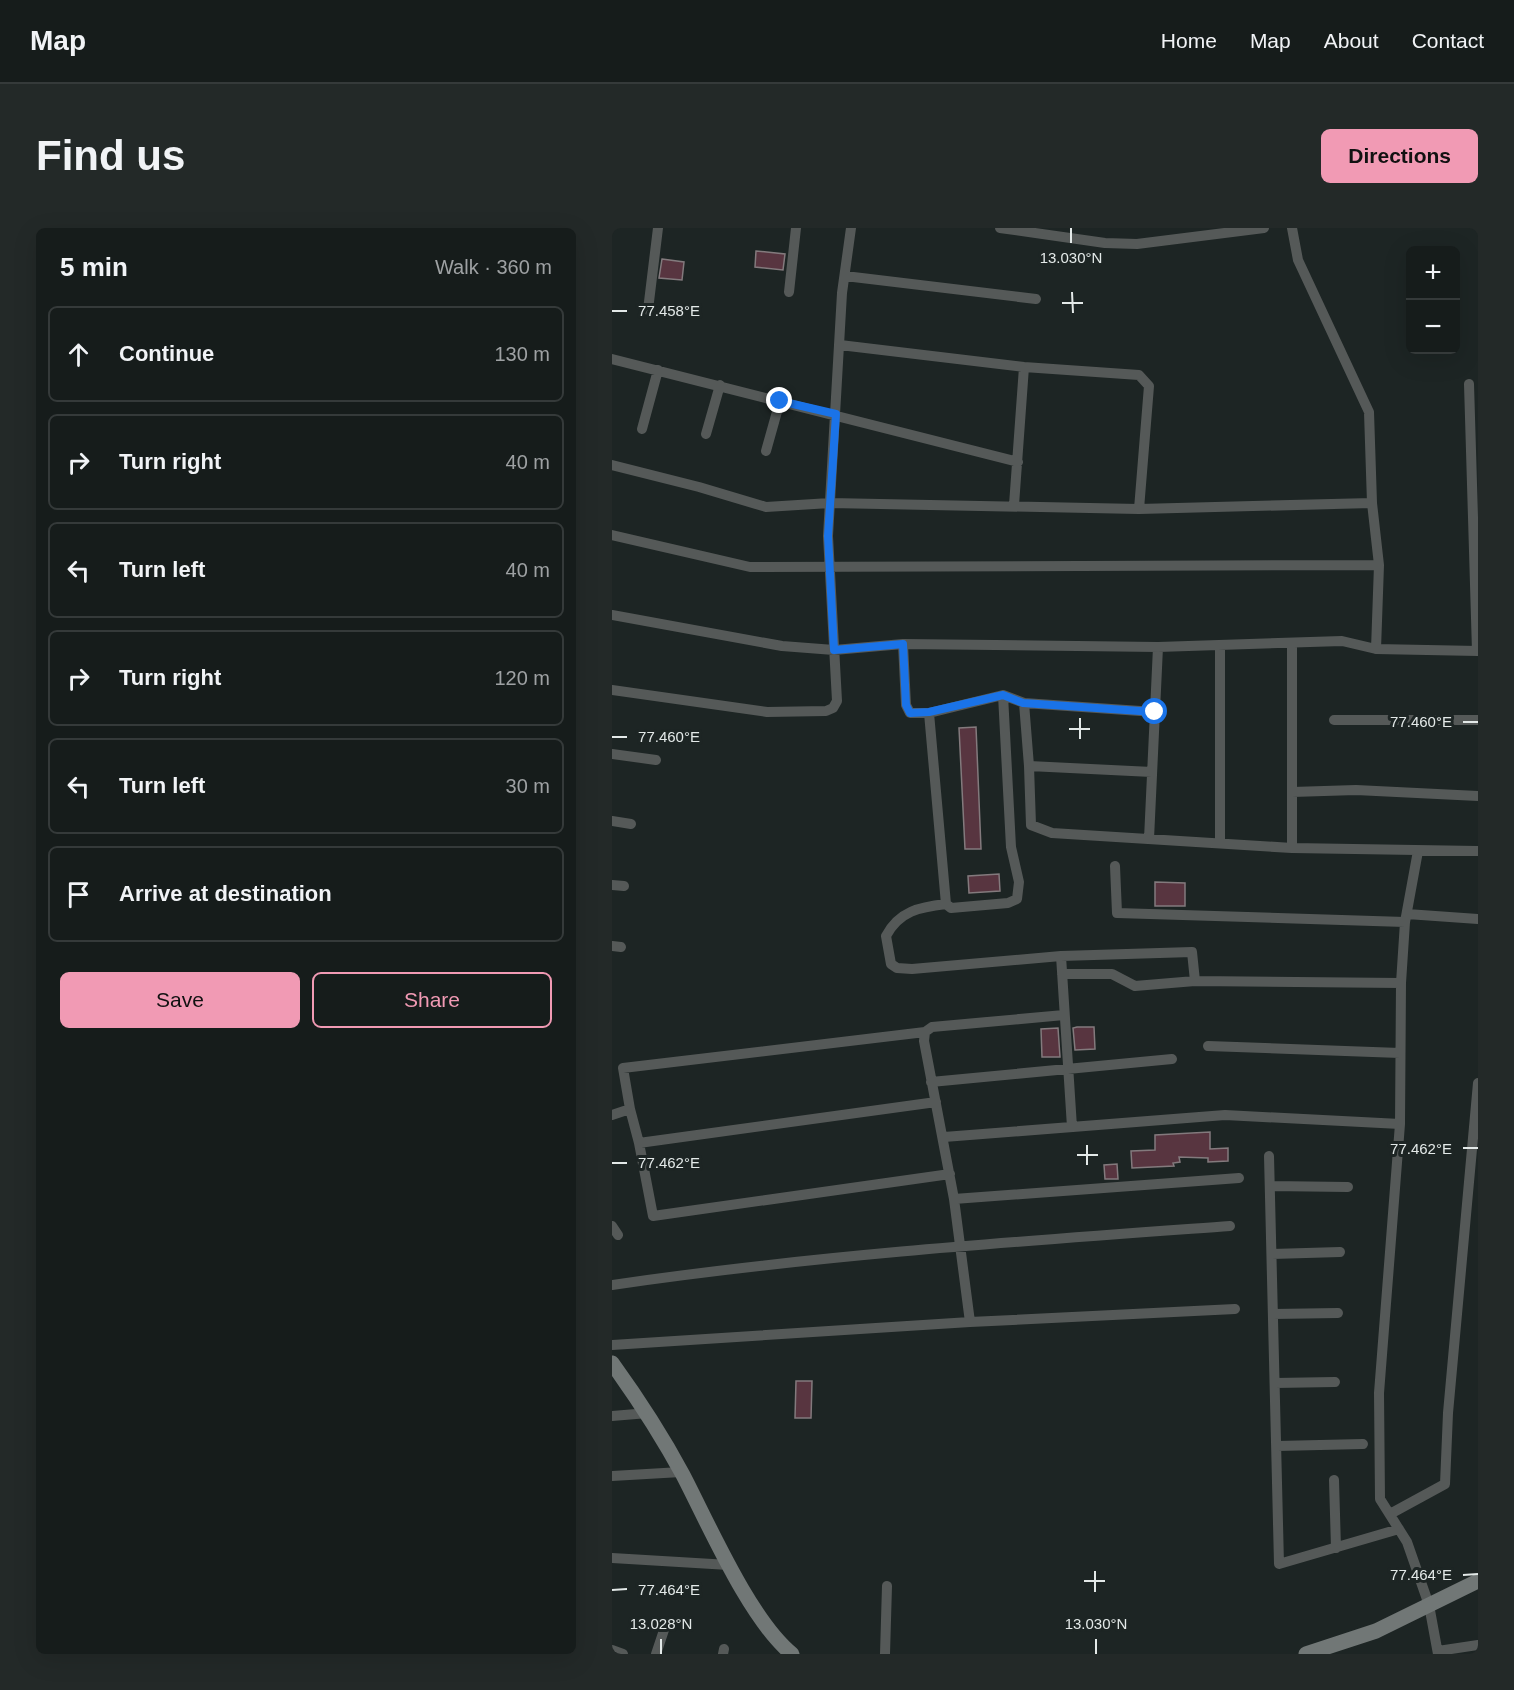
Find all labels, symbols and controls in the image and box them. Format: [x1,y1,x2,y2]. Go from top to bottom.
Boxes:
text: Map [30,25,86,56]
text: Home [1161,29,1217,52]
text: Map [1250,29,1291,52]
text: About [1324,29,1379,52]
text: Contact [1412,29,1484,52]
button: Directions [1321,129,1478,183]
text: Find us [36,132,185,179]
map controls [1406,246,1460,354]
button: + [1406,246,1460,300]
text: 13.030°N [1040,249,1102,266]
text: 5 min [60,252,128,282]
text: Walk · 360 m [435,256,552,278]
button: − [1406,300,1460,354]
text: 77.458°E [638,302,700,319]
icon: ahead [62,338,95,371]
text: Continue [119,341,214,366]
text: 130 m [494,343,550,365]
route end [766,387,792,413]
icon: right [62,446,95,479]
text: Turn right [119,449,221,474]
text: 40 m [506,451,550,473]
icon: left [62,554,95,587]
text: Turn left [119,557,205,582]
text: 40 m [506,559,550,581]
icon: right [62,662,95,695]
text: Turn right [119,665,221,690]
text: 120 m [494,667,550,689]
route start [1141,698,1167,724]
text: 77.460°E [1390,713,1452,730]
text: 77.460°E [638,728,700,745]
icon: left [62,770,95,803]
text: Turn left [119,773,205,798]
text: 30 m [506,775,550,797]
icon: arrive [62,878,95,911]
text: Arrive at destination [119,881,332,906]
button: Save [60,972,300,1028]
button: Share [312,972,552,1028]
text: 77.462°E [1390,1140,1452,1157]
text: 77.462°E [638,1154,700,1171]
text: 77.464°E [1390,1566,1452,1583]
text: 77.464°E [638,1581,700,1598]
text: 13.028°N [630,1615,692,1632]
text: 13.030°N [1065,1615,1127,1632]

